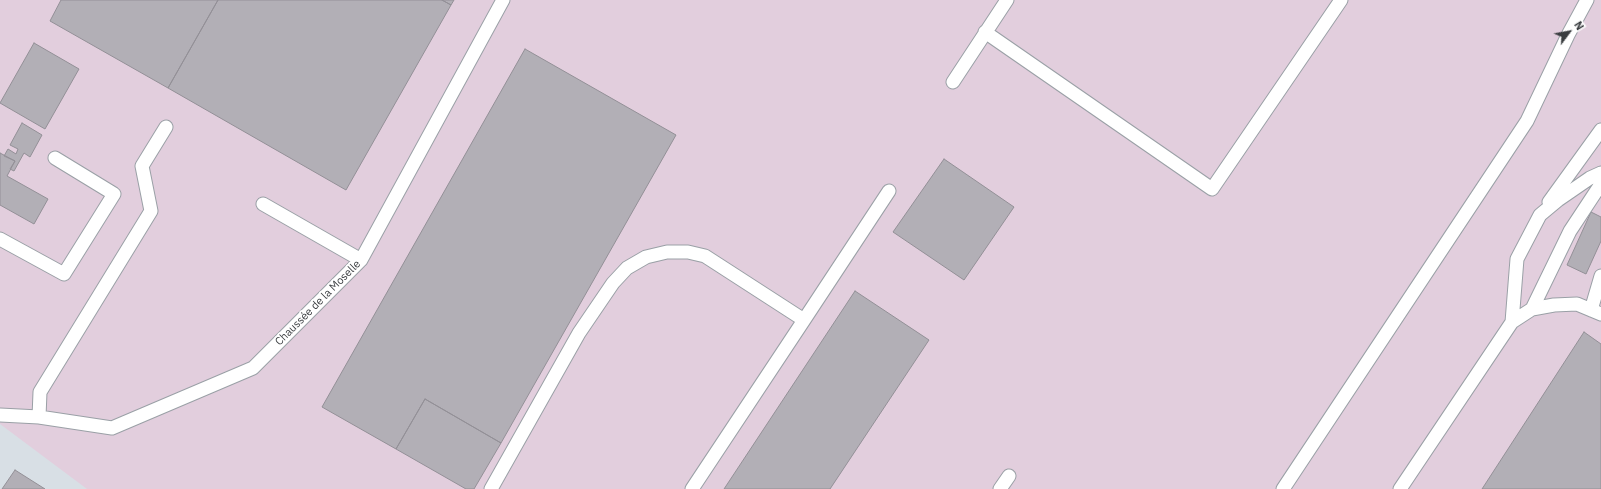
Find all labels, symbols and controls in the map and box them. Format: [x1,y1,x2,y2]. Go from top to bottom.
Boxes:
north arrow [1549,12,1589,52]
text: N [1571,19,1587,33]
street label: Chaussée de la Moselle [273,258,363,348]

